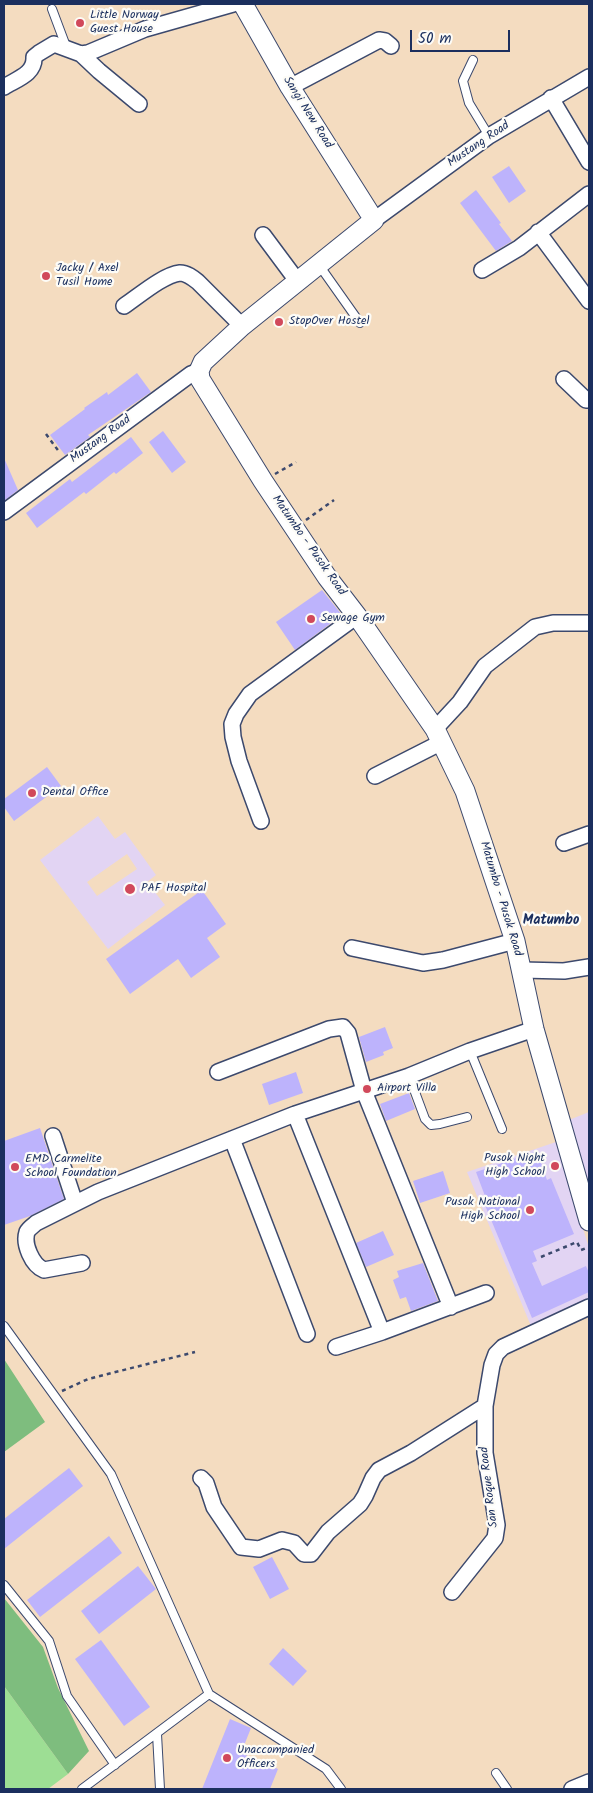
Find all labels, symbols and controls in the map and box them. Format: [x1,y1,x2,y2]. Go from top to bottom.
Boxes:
place label: Little Norway Guest House [90,9,159,37]
marker: Little Norway Guest House [74,17,86,29]
scale bar [413,20,513,52]
text: 50 m [418,27,452,51]
street label: Sangi New Road [279,74,335,152]
street label: Mustang Road [445,119,513,171]
place label: Jacky / Axel Tusil Home [56,262,118,290]
marker: Jacky / Axel Tusil Home [40,270,52,282]
place label: StopOver Hostel [289,315,369,329]
marker: StopOver Hostel [273,316,285,328]
street label: Mustang Road [68,413,134,467]
street label: Matumbo - Pusok Road [268,493,348,599]
place label: Sewage Gym [321,612,385,626]
marker: Sewage Gym [305,613,317,625]
place label: Dental Office [42,786,109,800]
marker: Dental Office [26,787,38,799]
street label: Matumbo - Pusok Road [476,840,524,958]
marker: PAF Hospital [123,882,137,896]
place label: PAF Hospital [141,882,206,896]
district label: Matumbo [523,914,579,930]
place label: Airport Villa [377,1082,436,1096]
marker: Airport Villa [361,1083,373,1095]
place label: Pusok Night High School [484,1152,545,1180]
place label: EMD Carmelite School Foundation [25,1153,117,1181]
marker: Pusok Night High School [549,1160,561,1172]
marker: EMD Carmelite School Foundation [9,1161,21,1173]
place label: Pusok National High School [445,1196,520,1224]
marker: Pusok National High School [524,1204,536,1216]
street label: San Roque Road [478,1446,502,1528]
place label: Unaccompanied Officers [237,1744,314,1772]
marker: Unaccompanied Officers [221,1752,233,1764]

